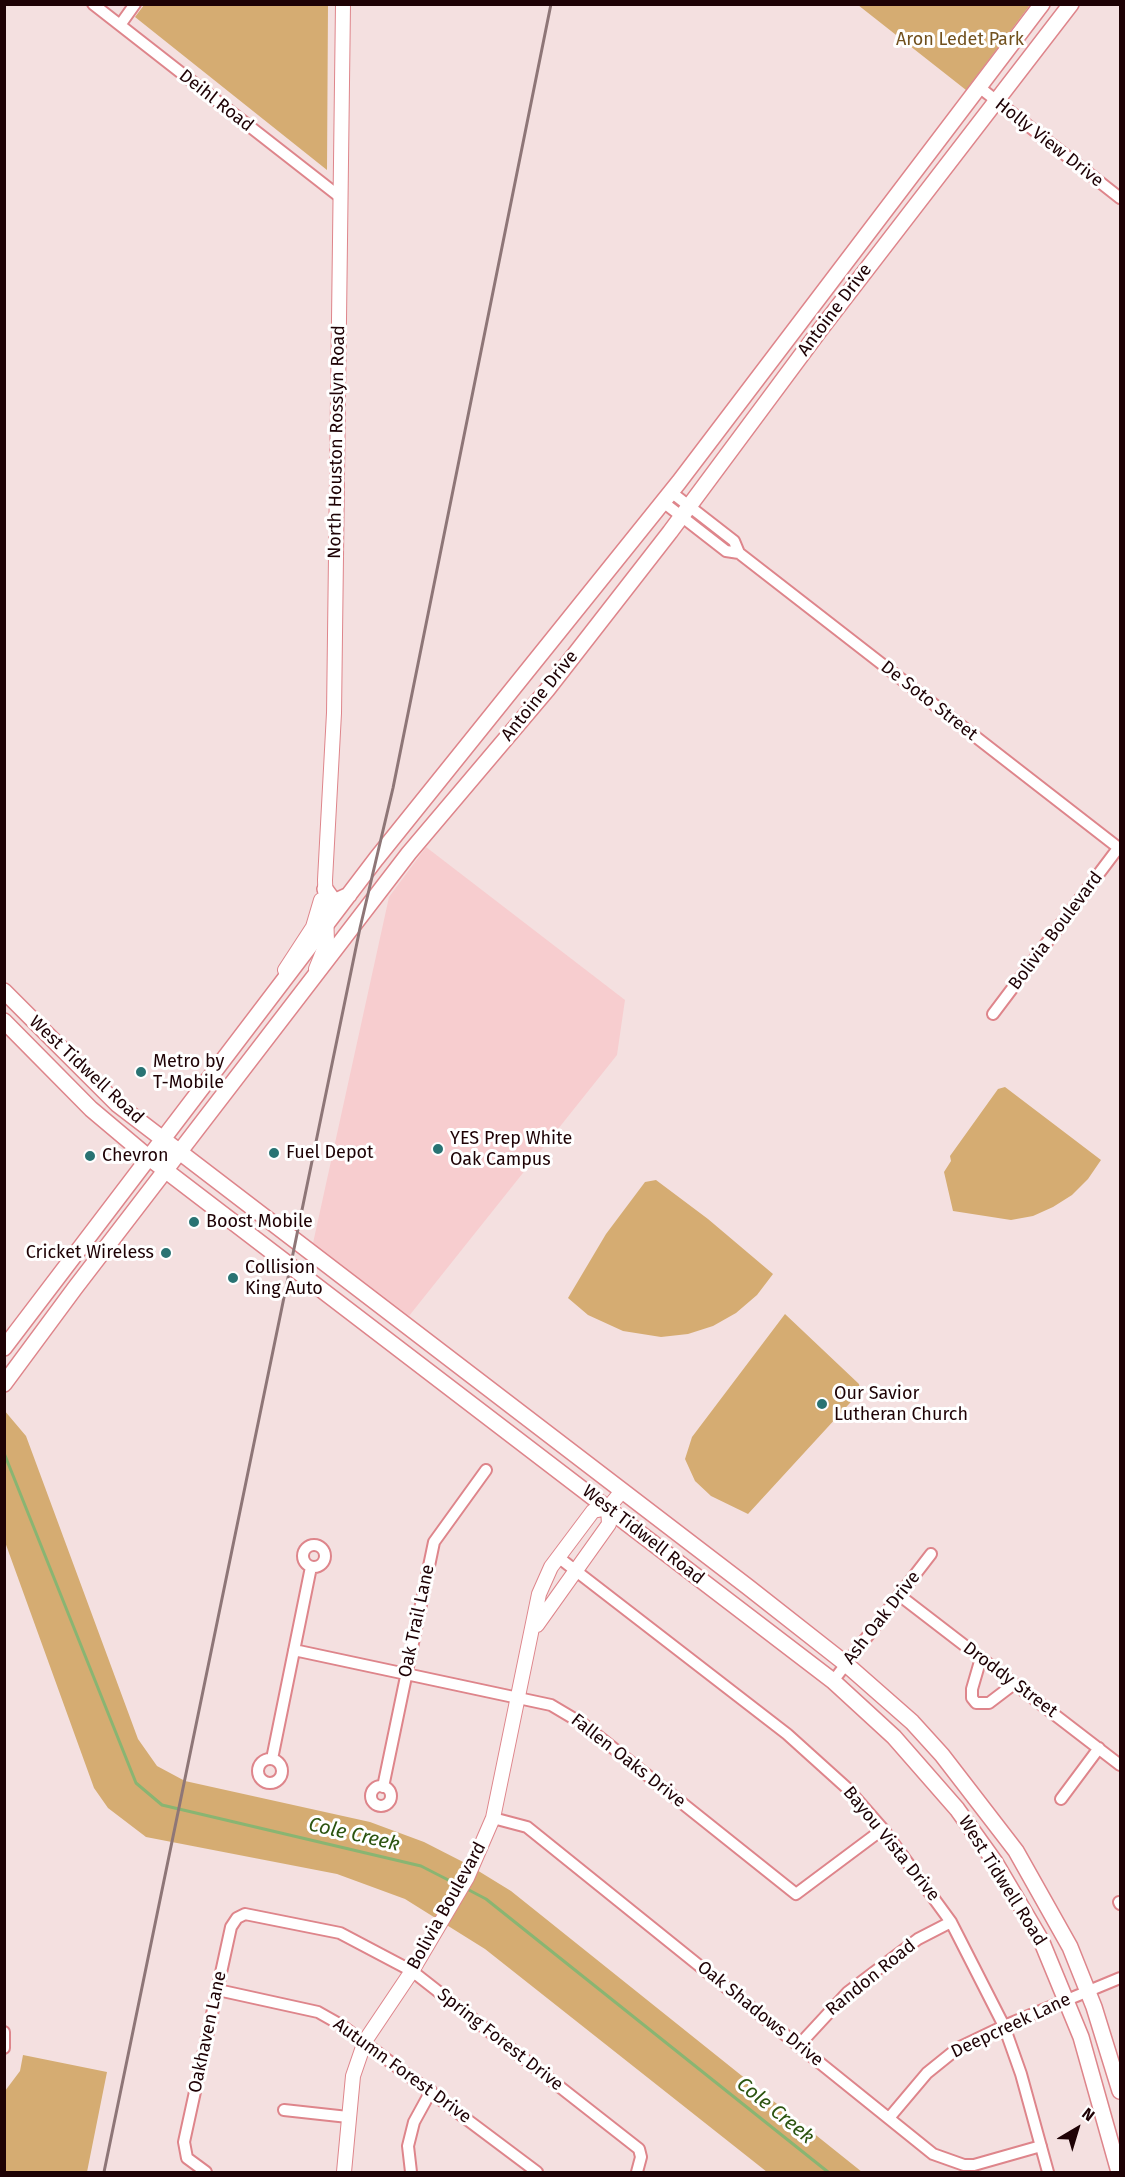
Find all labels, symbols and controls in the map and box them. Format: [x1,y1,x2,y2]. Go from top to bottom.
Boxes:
park label: Aron Ledet Park [896,29,1024,51]
street label: Deihl Road [174,65,258,137]
street label: Holly View Drive [991,94,1107,192]
street label: Antoine Drive [793,260,877,360]
street label: North Houston Rosslyn Road [324,325,350,559]
street label: Antoine Drive [497,646,583,746]
street label: De Soto Street [876,657,982,745]
street label: Bolivia Boulevard [1004,868,1108,994]
street label: West Tidwell Road [24,1011,148,1129]
place label: Metro by T-Mobile [153,1051,224,1094]
marker: Metro by T-Mobile [134,1065,148,1079]
place label: YES Prep White Oak Campus [450,1128,572,1170]
place label: Fuel Depot [286,1142,374,1164]
marker: YES Prep White Oak Campus [431,1142,445,1156]
place label: Chevron [102,1145,169,1167]
marker: Fuel Depot [267,1146,281,1160]
marker: Chevron [83,1149,97,1163]
place label: Boost Mobile [206,1211,313,1233]
marker: Boost Mobile [187,1215,201,1229]
place label: Cricket Wireless [26,1242,154,1264]
marker: Cricket Wireless [159,1246,173,1260]
place label: Collision King Auto [245,1257,323,1300]
marker: Collision King Auto [226,1271,240,1285]
place label: Our Savior Lutheran Church [834,1383,968,1426]
marker: Our Savior Lutheran Church [815,1397,829,1411]
street label: West Tidwell Road [578,1481,708,1589]
street label: Oak Trail Lane [394,1563,440,1679]
street label: Ash Oak Drive [839,1567,925,1669]
street label: Droddy Street [959,1638,1061,1722]
street label: Fallen Oaks Drive [566,1710,690,1812]
street label: Bayou Vista Drive [838,1782,944,1906]
street label: West Tidwell Road [953,1812,1051,1950]
water label: Cole Creek [306,1813,402,1857]
street label: Bolivia Boulevard [403,1838,491,1974]
street label: Randon Road [822,1935,920,2021]
street label: Oak Shadows Drive [693,1957,827,2071]
street label: Oakhaven Lane [185,1969,231,2095]
street label: Spring Forest Drive [433,1984,567,2096]
street label: Deepcreek Lane [948,1989,1074,2063]
street label: Autumn Forest Drive [329,2014,475,2128]
water label: Cole Creek [731,2072,819,2150]
north arrow [1047,2099,1107,2159]
text: N [1078,2104,1098,2125]

